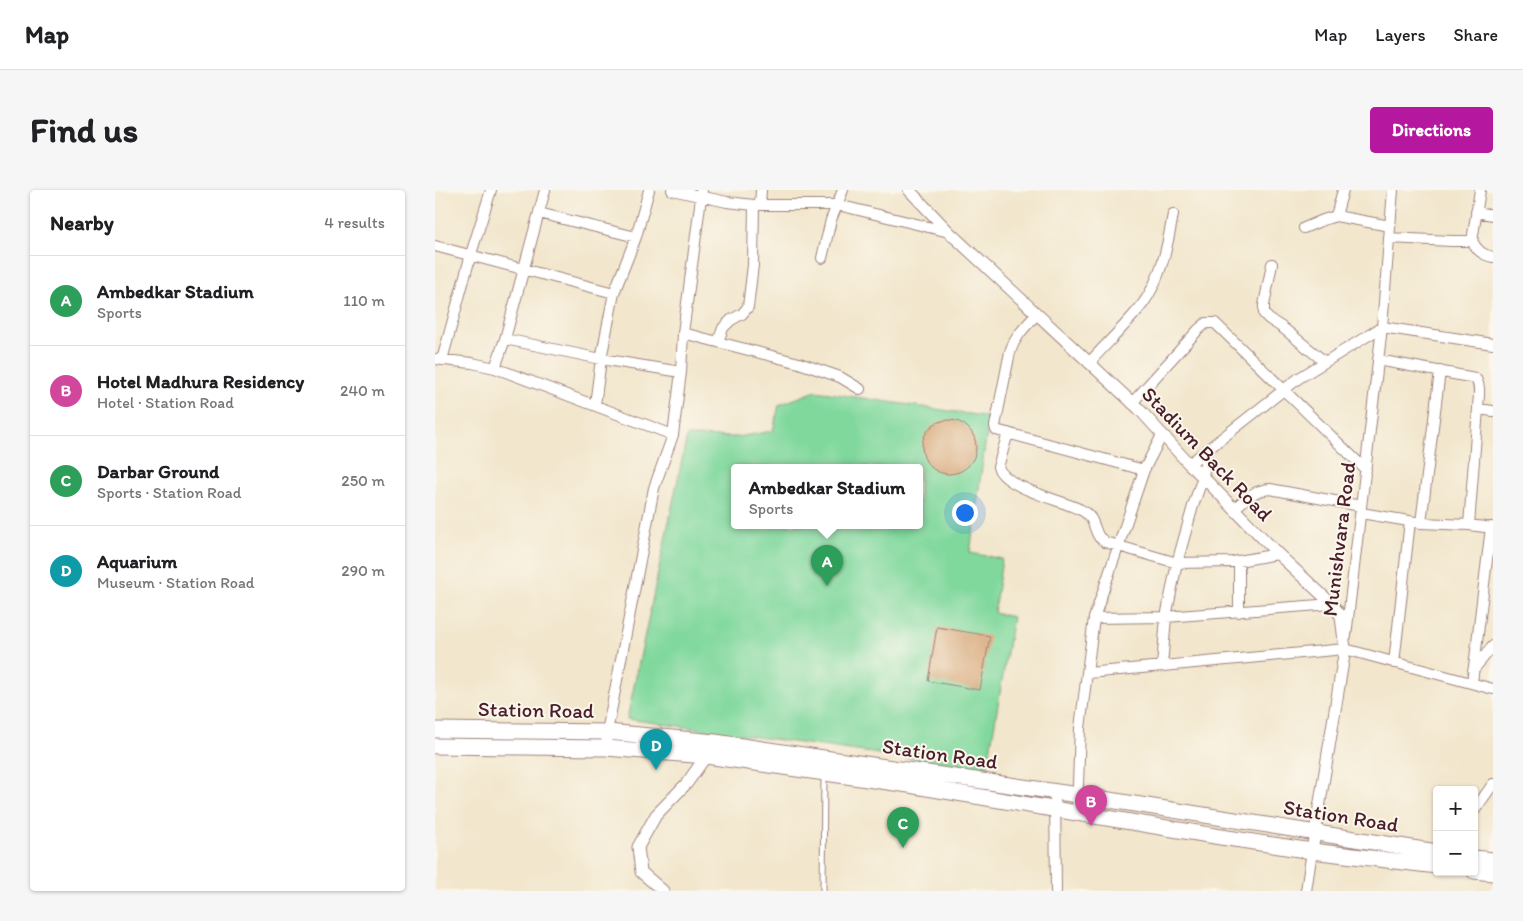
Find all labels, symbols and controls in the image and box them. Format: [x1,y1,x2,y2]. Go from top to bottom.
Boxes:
text: Map [25,20,69,49]
text: Map [1314,24,1347,46]
text: Layers [1375,24,1425,46]
text: Share [1453,24,1498,46]
button: Directions [1370,107,1493,153]
text: Find us [30,109,138,151]
text: Nearby [50,210,114,235]
text: 4 results [324,213,385,232]
text: Ambedkar Stadium [97,280,254,303]
text: A [61,291,71,310]
text: 110 m [343,291,385,310]
text: Sports [97,303,142,322]
text: Hotel Madhura Residency [97,370,304,393]
text: B [61,381,71,400]
text: 240 m [340,381,385,400]
street label: Stadium Back Road [1137,381,1278,526]
text: Hotel · Station Road [97,393,234,412]
text: Darbar Ground [97,460,219,483]
street label: Munishvara Road [1317,460,1360,618]
popup [731,464,923,529]
text: C [61,471,71,490]
text: 250 m [341,471,385,490]
text: Ambedkar Stadium [749,476,905,499]
text: Sports · Station Road [97,483,242,502]
text: Sports [749,499,793,518]
your location [952,500,978,526]
pin: A [811,545,843,586]
text: Aquarium [97,550,177,573]
text: D [61,561,71,580]
text: 290 m [341,561,385,580]
text: Museum · Station Road [97,573,255,592]
street label: Station Road [478,696,595,723]
pin: D [640,729,672,770]
street label: Station Road [881,733,1000,774]
pin: B [1075,785,1107,826]
map controls [1433,786,1478,876]
button: + [1433,786,1478,831]
street label: Station Road [1282,794,1401,837]
pin: C [887,807,919,848]
button: − [1433,831,1478,876]

